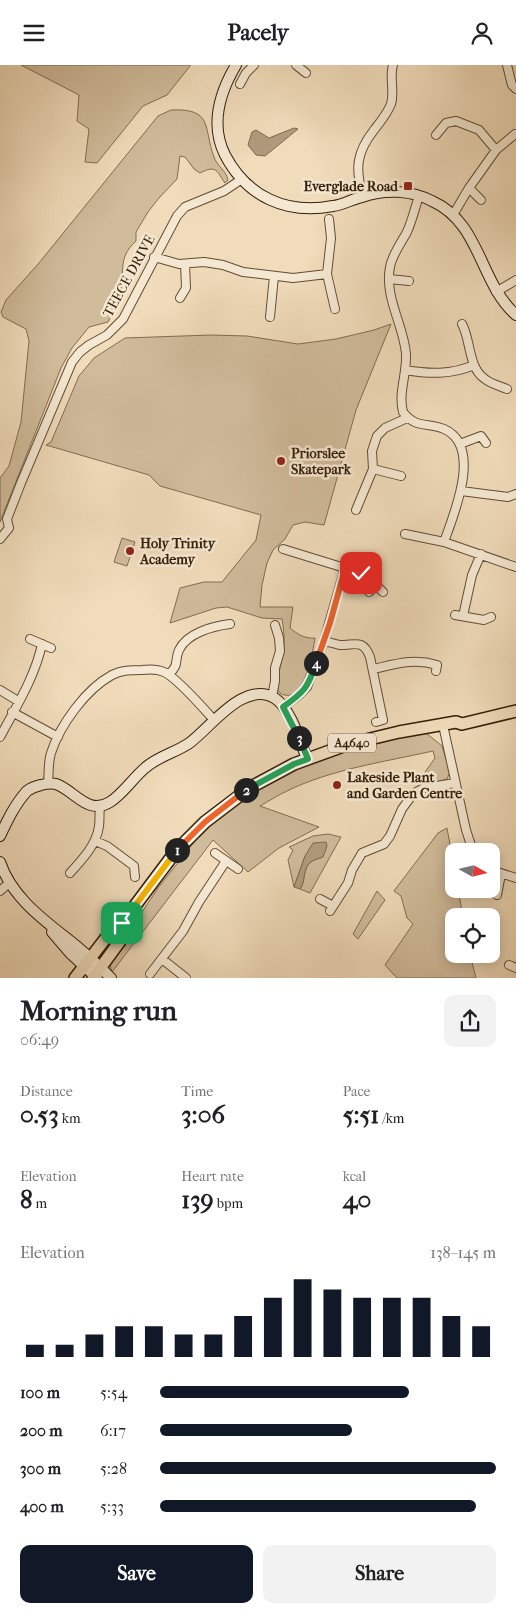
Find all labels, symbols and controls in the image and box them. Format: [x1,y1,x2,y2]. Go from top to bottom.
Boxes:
icon: menu [20,19,48,47]
icon: person [468,19,496,47]
text: Pacely [227,20,289,46]
place label: Everglade Road [304,178,399,195]
marker: Everglade Road [402,180,414,192]
street label: TEECE DRIVE [99,232,159,320]
place label: Priorslee Skatepark [291,445,352,478]
marker: Priorslee Skatepark [275,455,287,467]
place label: Holy Trinity Academy [139,535,217,568]
marker: Holy Trinity Academy [124,545,136,557]
pin [340,552,382,594]
icon: check [347,559,375,587]
pin: 4 [304,651,328,675]
text: 4 [312,655,321,672]
pin: 3 [286,725,312,751]
text: 3 [297,730,302,747]
road number: A4640 [328,733,376,753]
place label: Lakeside Plant and Garden Centre [347,769,462,802]
pin: 2 [234,777,258,803]
marker: Lakeside Plant and Garden Centre [331,779,343,791]
text: 2 [243,782,250,799]
pin: 1 [164,837,190,863]
text: 1 [175,842,180,859]
north arrow [445,843,500,897]
map controls [445,843,500,963]
pin [101,902,143,944]
button: locate [445,908,500,963]
icon: arrive [108,909,136,937]
text: Morning run [20,994,177,1027]
button: share [444,995,496,1047]
text: 06:49 [20,1030,59,1049]
text: Distance [20,1083,73,1100]
text: Time [181,1083,213,1100]
text: Pace [343,1083,371,1100]
text: 0.53 [20,1100,59,1129]
text: 3:06 [181,1100,225,1129]
text: 5:51 [343,1100,379,1129]
text: km [59,1110,81,1127]
text: /km [379,1110,405,1127]
text: Elevation [20,1168,77,1185]
text: Heart rate [181,1168,244,1185]
text: kcal [343,1168,366,1185]
text: 8 [20,1185,33,1214]
text: 139 [181,1185,214,1214]
text: 40 [343,1185,371,1214]
text: m [33,1195,47,1212]
text: bpm [214,1195,243,1212]
text: Elevation [20,1243,85,1262]
text: 138–145 m [430,1243,496,1262]
text: 100 m [20,1383,60,1402]
text: 5:54 [100,1383,127,1402]
text: 200 m [20,1421,63,1440]
text: 6:17 [100,1421,126,1440]
text: 300 m [20,1459,61,1478]
text: 5:28 [100,1459,127,1478]
text: 400 m [20,1497,64,1516]
text: 5:33 [100,1497,124,1516]
button: Save [20,1545,253,1603]
button: Share [263,1545,496,1603]

